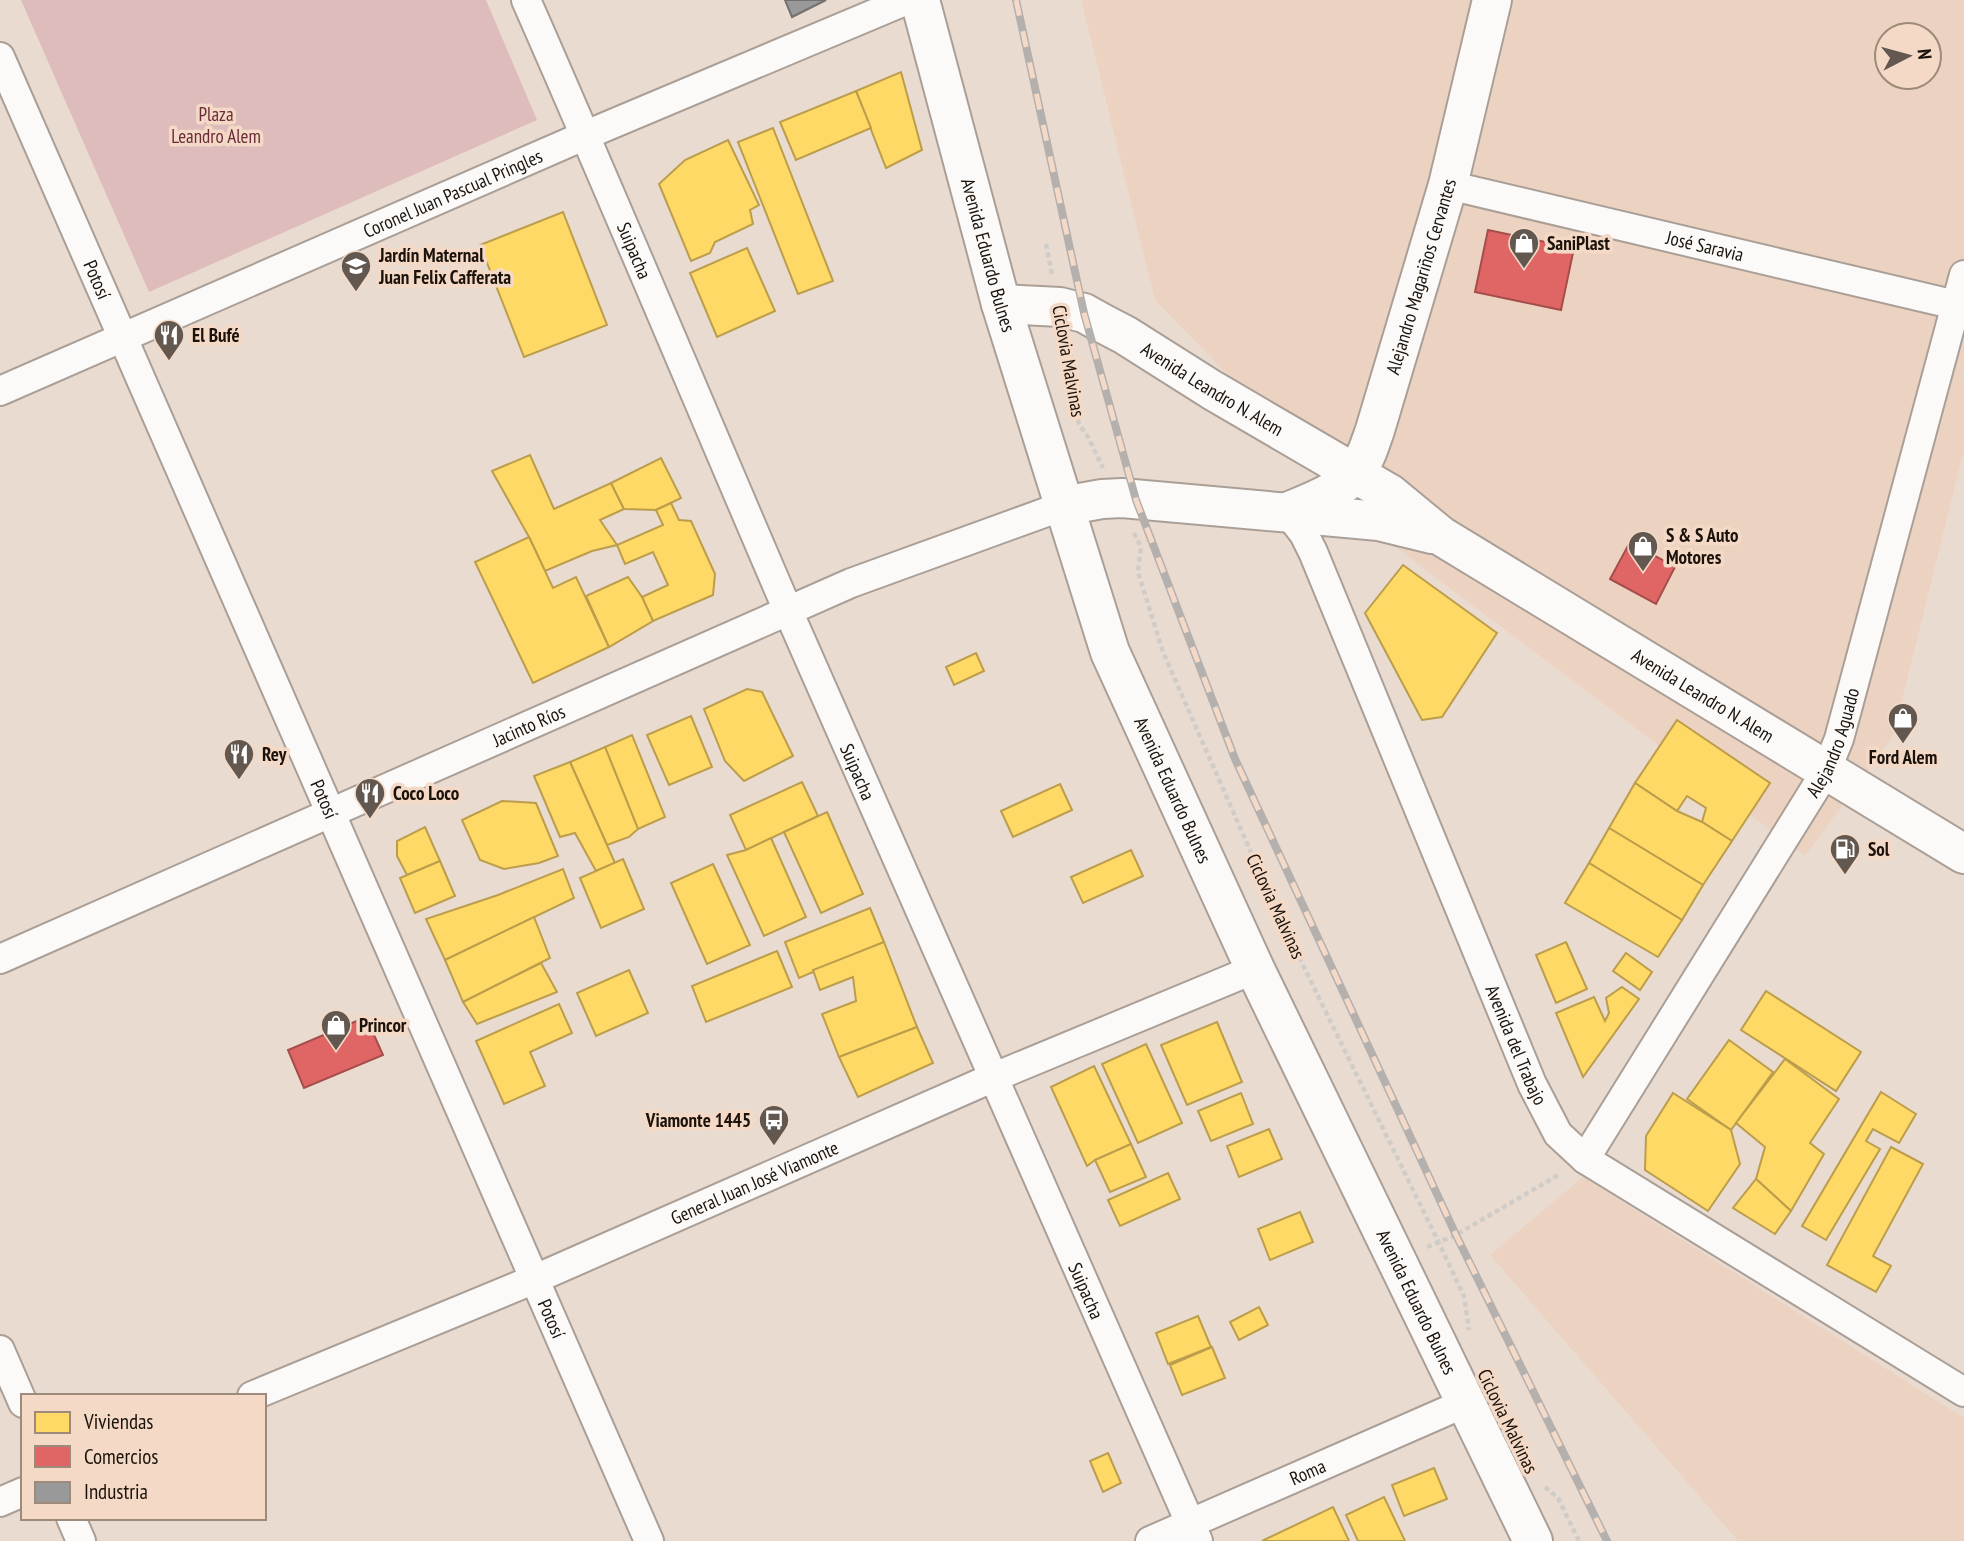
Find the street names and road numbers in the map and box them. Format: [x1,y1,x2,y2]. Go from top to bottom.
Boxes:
street label: Coronel Juan Pascual Pringles [359,144,546,243]
street label: Avenida Eduardo Bulnes [956,176,1021,335]
street label: Alejandro Magariños Cervantes [1380,176,1461,377]
street label: Suipacha [612,219,657,282]
street label: José Saravia [1663,225,1746,266]
street label: Potosí [78,256,116,303]
street label: Ciclovia Malvinas [1047,303,1091,419]
street label: Avenida Leandro N. Alem [1137,336,1288,441]
street label: Avenida Leandro N. Alem [1627,643,1778,748]
street label: Alejandro Aguado [1801,685,1864,802]
street label: Jacinto Ríos [488,699,569,752]
street label: Avenida Eduardo Bulnes [1129,713,1217,867]
street label: Suipacha [835,740,881,804]
street label: Potosí [306,776,344,822]
street label: Ciclovia Malvinas [1241,850,1311,962]
street label: Avenida del Trabajo [1480,981,1553,1109]
street label: General Juan José Viamonte [667,1135,842,1230]
street label: Avenida Eduardo Bulnes [1371,1226,1462,1378]
street label: Suipacha [1063,1259,1109,1323]
street label: Potosí [533,1295,571,1342]
street label: Ciclovia Malvinas [1472,1365,1544,1477]
street label: Roma [1286,1454,1329,1490]

